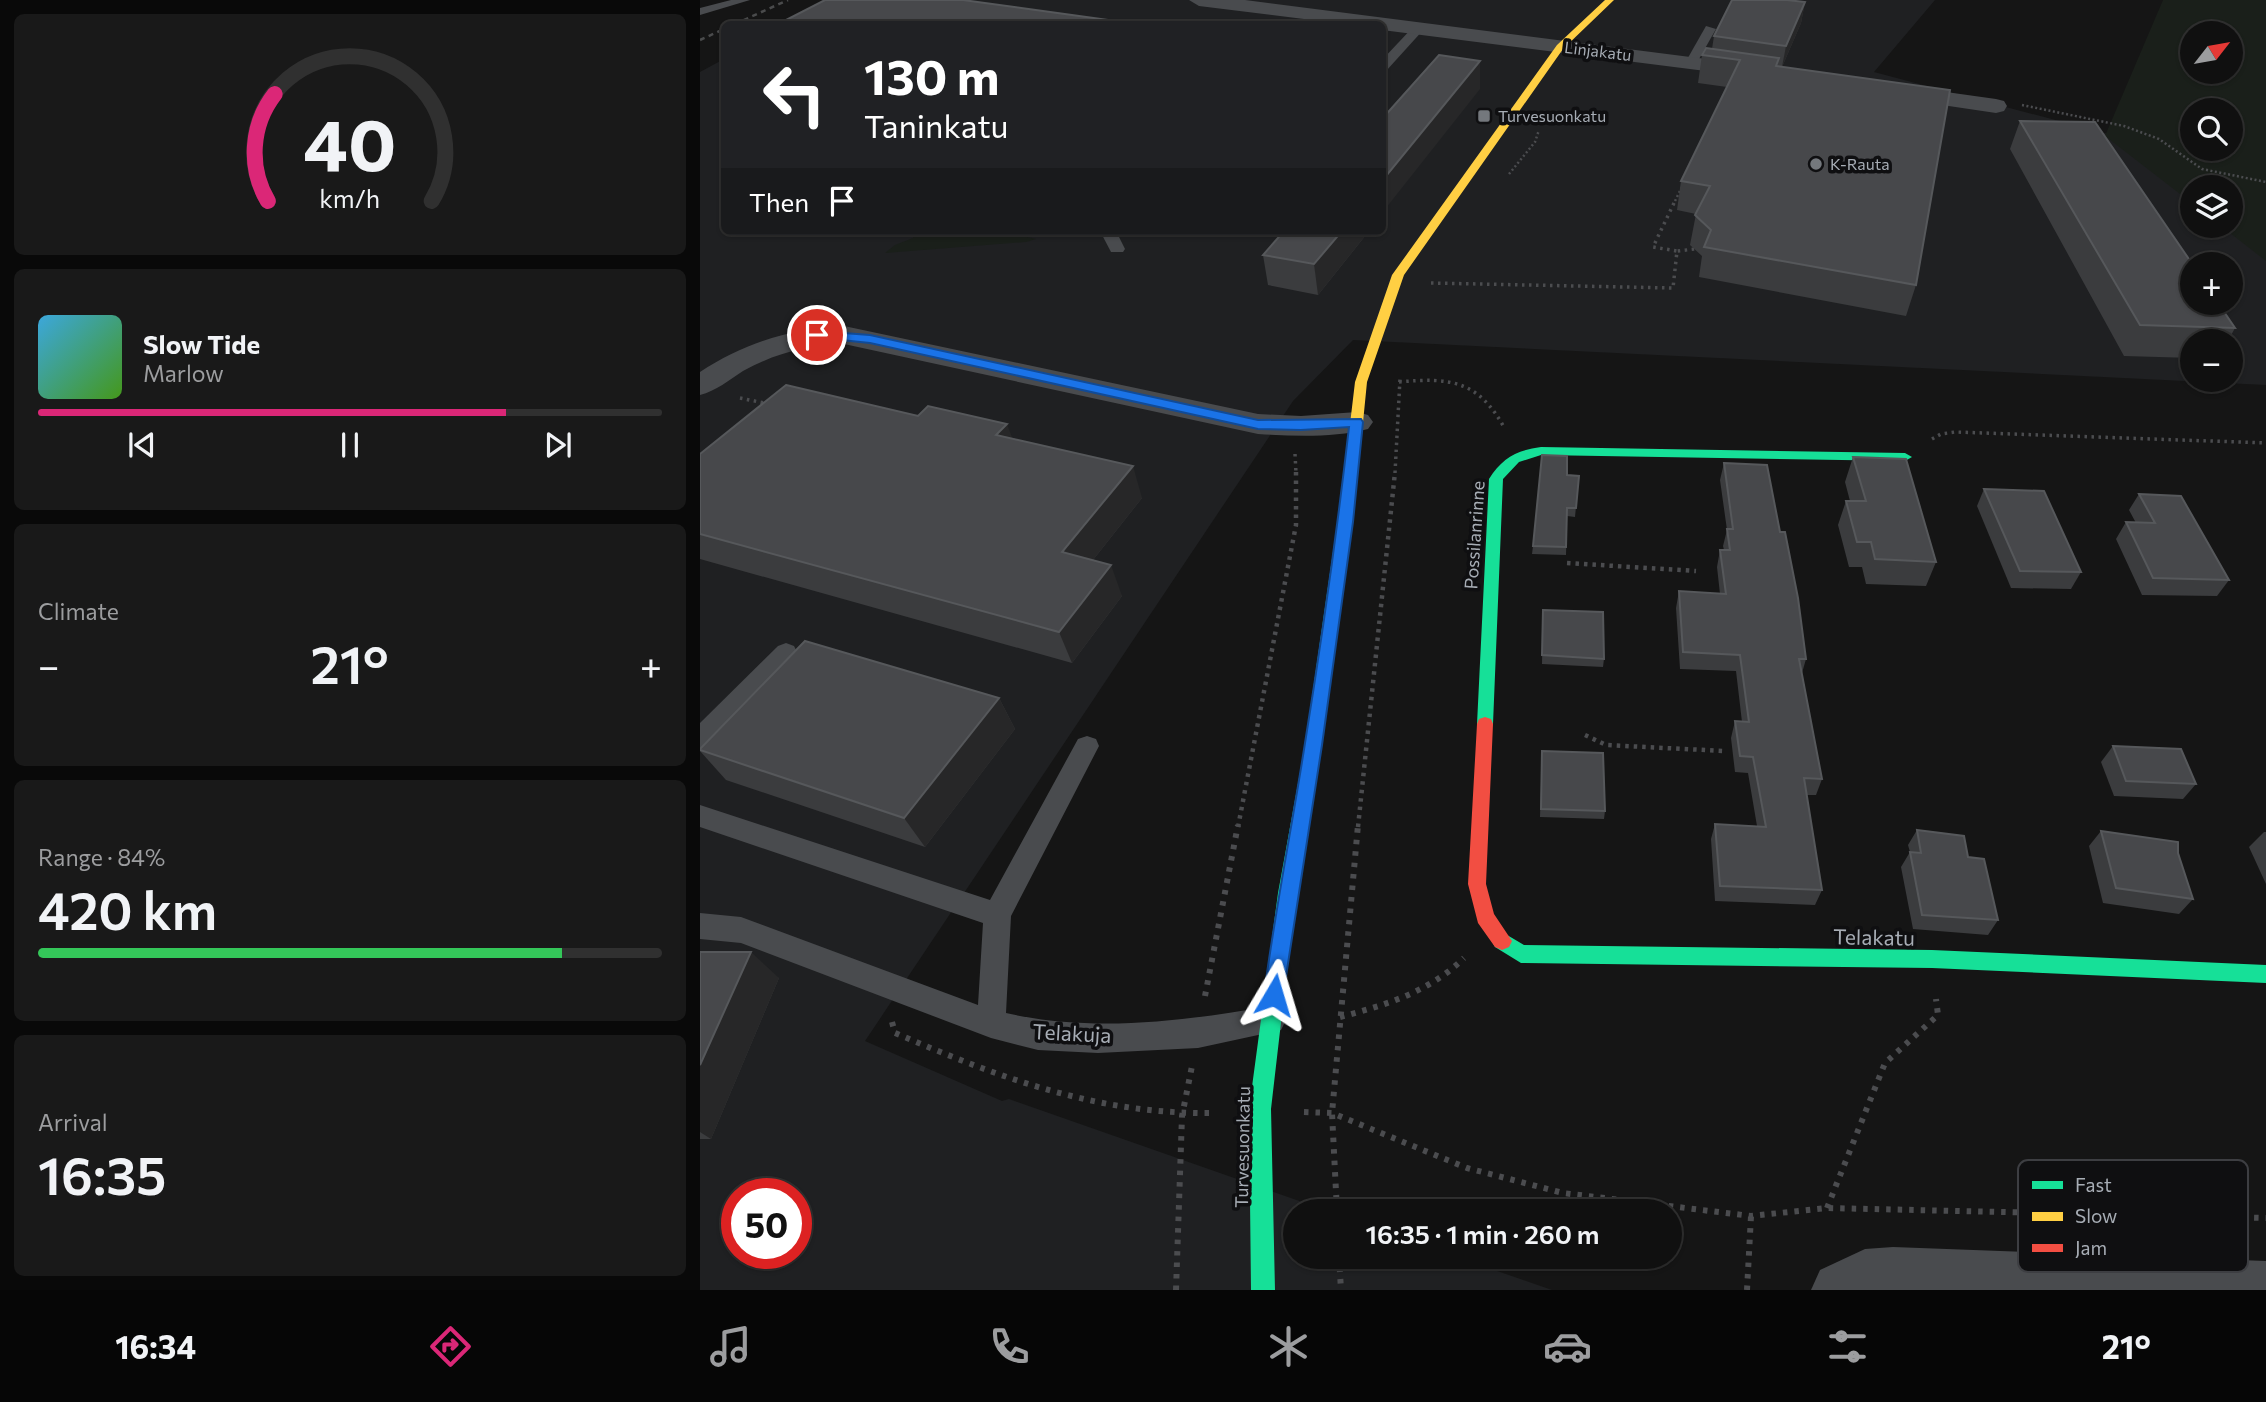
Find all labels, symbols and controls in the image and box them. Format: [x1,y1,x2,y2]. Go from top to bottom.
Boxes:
north arrow [2180,21,2244,84]
map controls [2180,21,2243,392]
street label: Linjakatu [1563,37,1633,64]
text: 130 m [864,45,999,105]
icon: left [749,49,840,140]
text: 40 [303,97,397,186]
button: search [2180,98,2243,161]
text: Taninkatu [864,105,1008,145]
place label: Turvesuonkatu [1498,106,1606,125]
marker: Turvesuonkatu [1476,108,1492,124]
place label: K-Rauta [1830,154,1890,173]
marker: K-Rauta [1808,156,1824,172]
button: layers [2180,175,2243,238]
text: km/h [320,182,380,212]
icon: arrive [823,182,861,220]
text: Then [749,186,809,217]
button: + [2180,252,2243,315]
pin [787,305,847,365]
icon: arrive [798,316,836,354]
text: Slow Tide [143,328,260,359]
button: − [2180,329,2243,392]
text: Marlow [143,359,224,387]
icon: previous [123,426,161,464]
icon: pause [331,426,369,464]
icon: next [539,426,577,464]
street label: Possilanrinne [1459,480,1489,590]
text: Climate [38,597,119,625]
text: 21° [310,631,389,695]
text: − [38,641,60,688]
text: + [640,641,662,688]
text: Range · 84% [38,843,165,871]
text: 420 km [38,877,217,941]
street label: Telakatu [1833,923,1915,950]
position arrow [1237,958,1311,1032]
street label: Telakuja [1032,1018,1112,1047]
street label: Turvesuonkatu [1230,1086,1254,1208]
text: Arrival [38,1108,108,1136]
text: 16:35 [38,1142,167,1206]
legend [2018,1160,2248,1272]
text: Fast [2075,1173,2112,1196]
speed limit sign: 50 [721,1178,812,1269]
text: Slow [2075,1204,2117,1227]
text: 16:35 · 1 min · 260 m [1366,1218,1599,1249]
text: Jam [2075,1236,2107,1259]
icon: directions [426,1322,475,1371]
icon: music [706,1322,755,1371]
icon: phone [985,1322,1034,1371]
icon: climate [1264,1322,1313,1371]
icon: car [1543,1322,1592,1371]
icon: filters [1823,1322,1872,1371]
text: 16:34 [115,1326,196,1366]
text: 21° [2102,1326,2151,1366]

